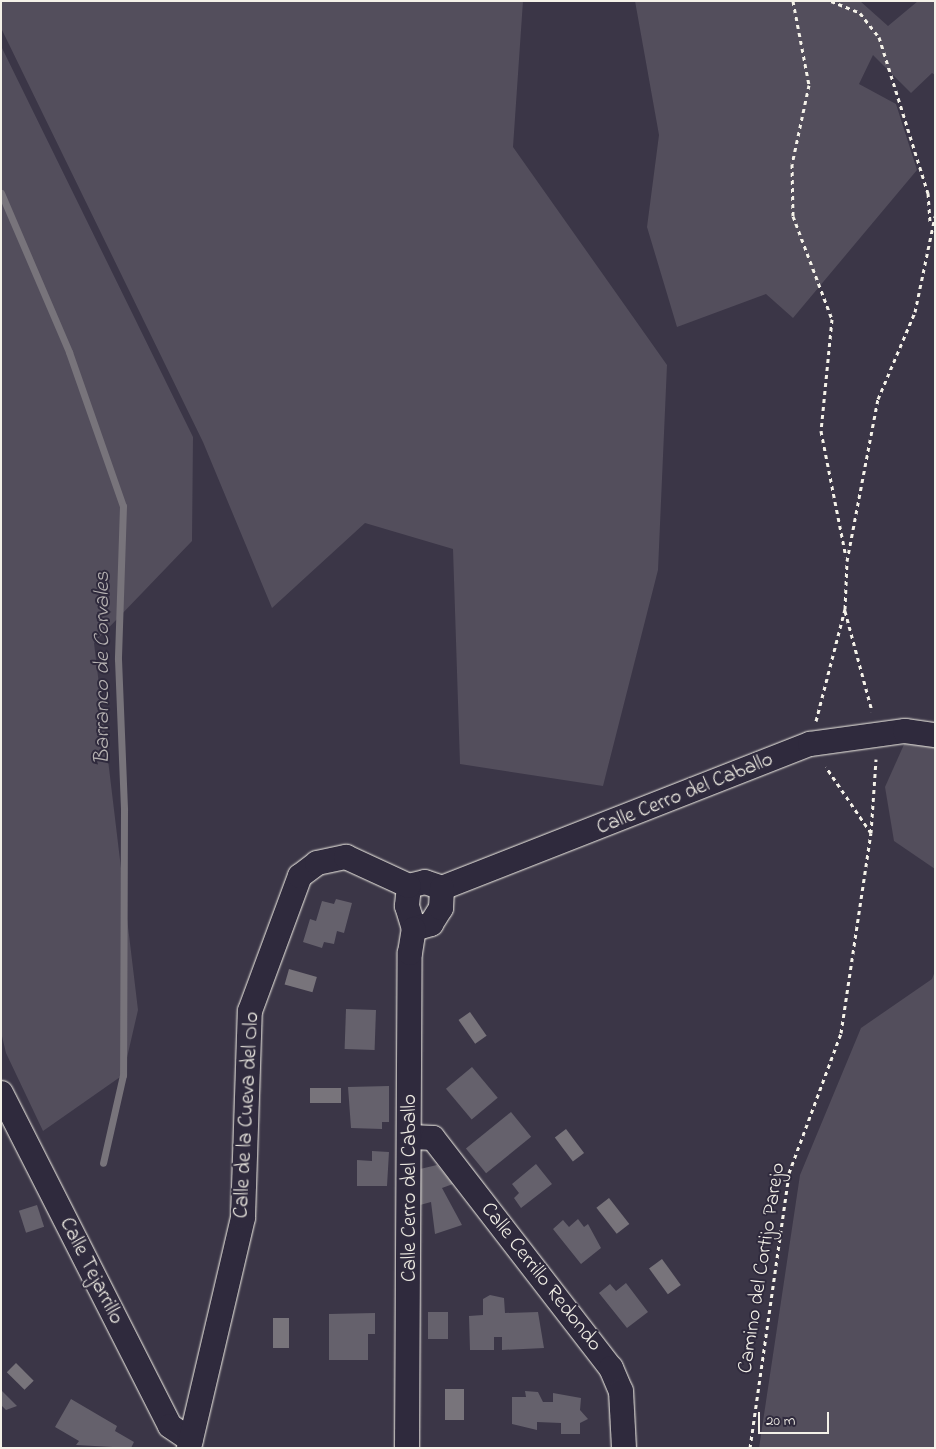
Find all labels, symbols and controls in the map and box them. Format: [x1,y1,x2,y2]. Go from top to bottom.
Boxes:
water label: Barranco de Corvales [91,572,117,764]
street label: Calle Cerro del Caballo [593,747,777,841]
street label: Calle de la Cueva del Olo [229,1011,265,1219]
street label: Calle Cerro del Caballo [397,1094,423,1282]
street label: Camino del Cortijo Parejo [733,1161,791,1375]
street label: Calle Cerrillo Redondo [475,1197,607,1357]
street label: Calle Tejarrillo [53,1213,129,1329]
scale bar [761,1402,832,1434]
text: 20 m [766,1410,795,1432]

